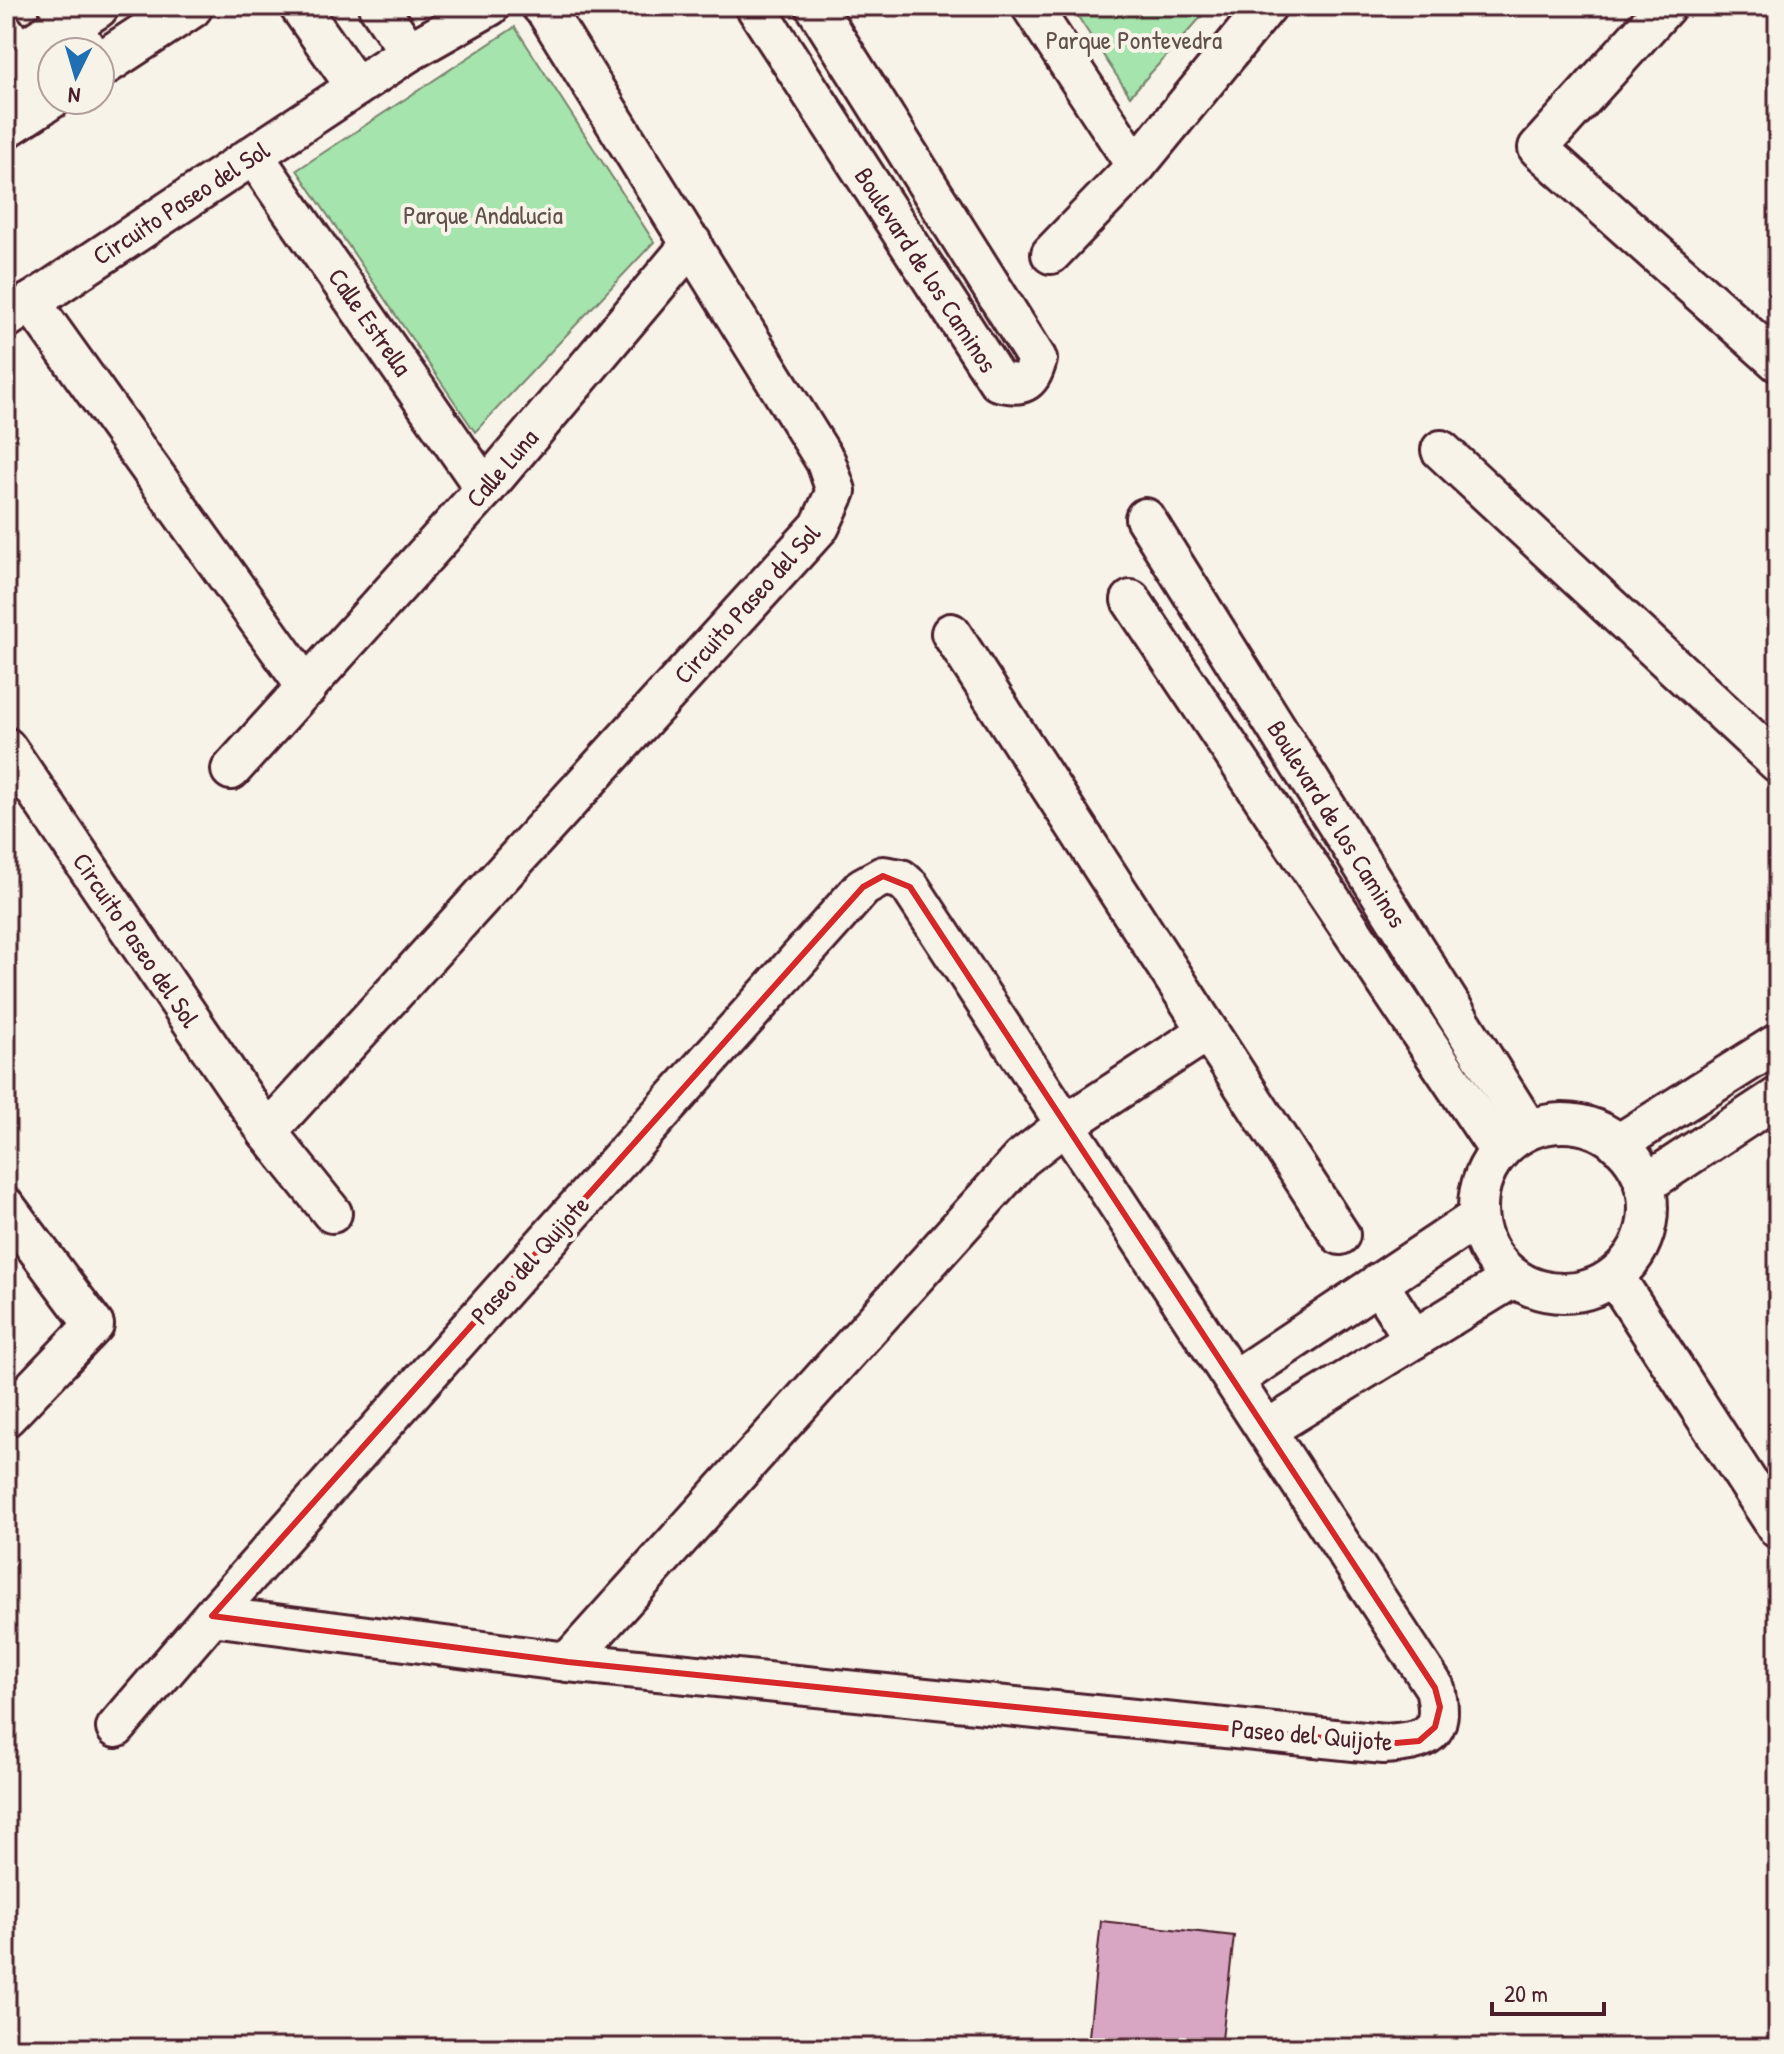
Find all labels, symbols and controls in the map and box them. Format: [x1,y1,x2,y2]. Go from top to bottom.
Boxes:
park label: Parque Pontevedra [1046,22,1222,57]
north arrow [36,36,116,116]
text: N [67,80,81,111]
street label: Circuito Paseo del Sol [86,132,276,273]
street label: Boulevard de los Caminos [847,160,1006,379]
park label: Parque Andalucia [403,197,563,232]
street label: Calle Estrella [320,261,420,383]
street label: Calle Luna [458,421,546,515]
street label: Circuito Paseo del Sol [665,516,828,691]
street label: Boulevard de los Caminos [1259,714,1415,934]
street label: Circuito Paseo del Sol [65,845,208,1034]
street label: Paseo del Quijote [462,1188,597,1332]
street label: Paseo del Quijote [1230,1710,1394,1759]
scale bar [1492,1966,1604,2016]
text: 20 m [1504,1977,1548,2009]

